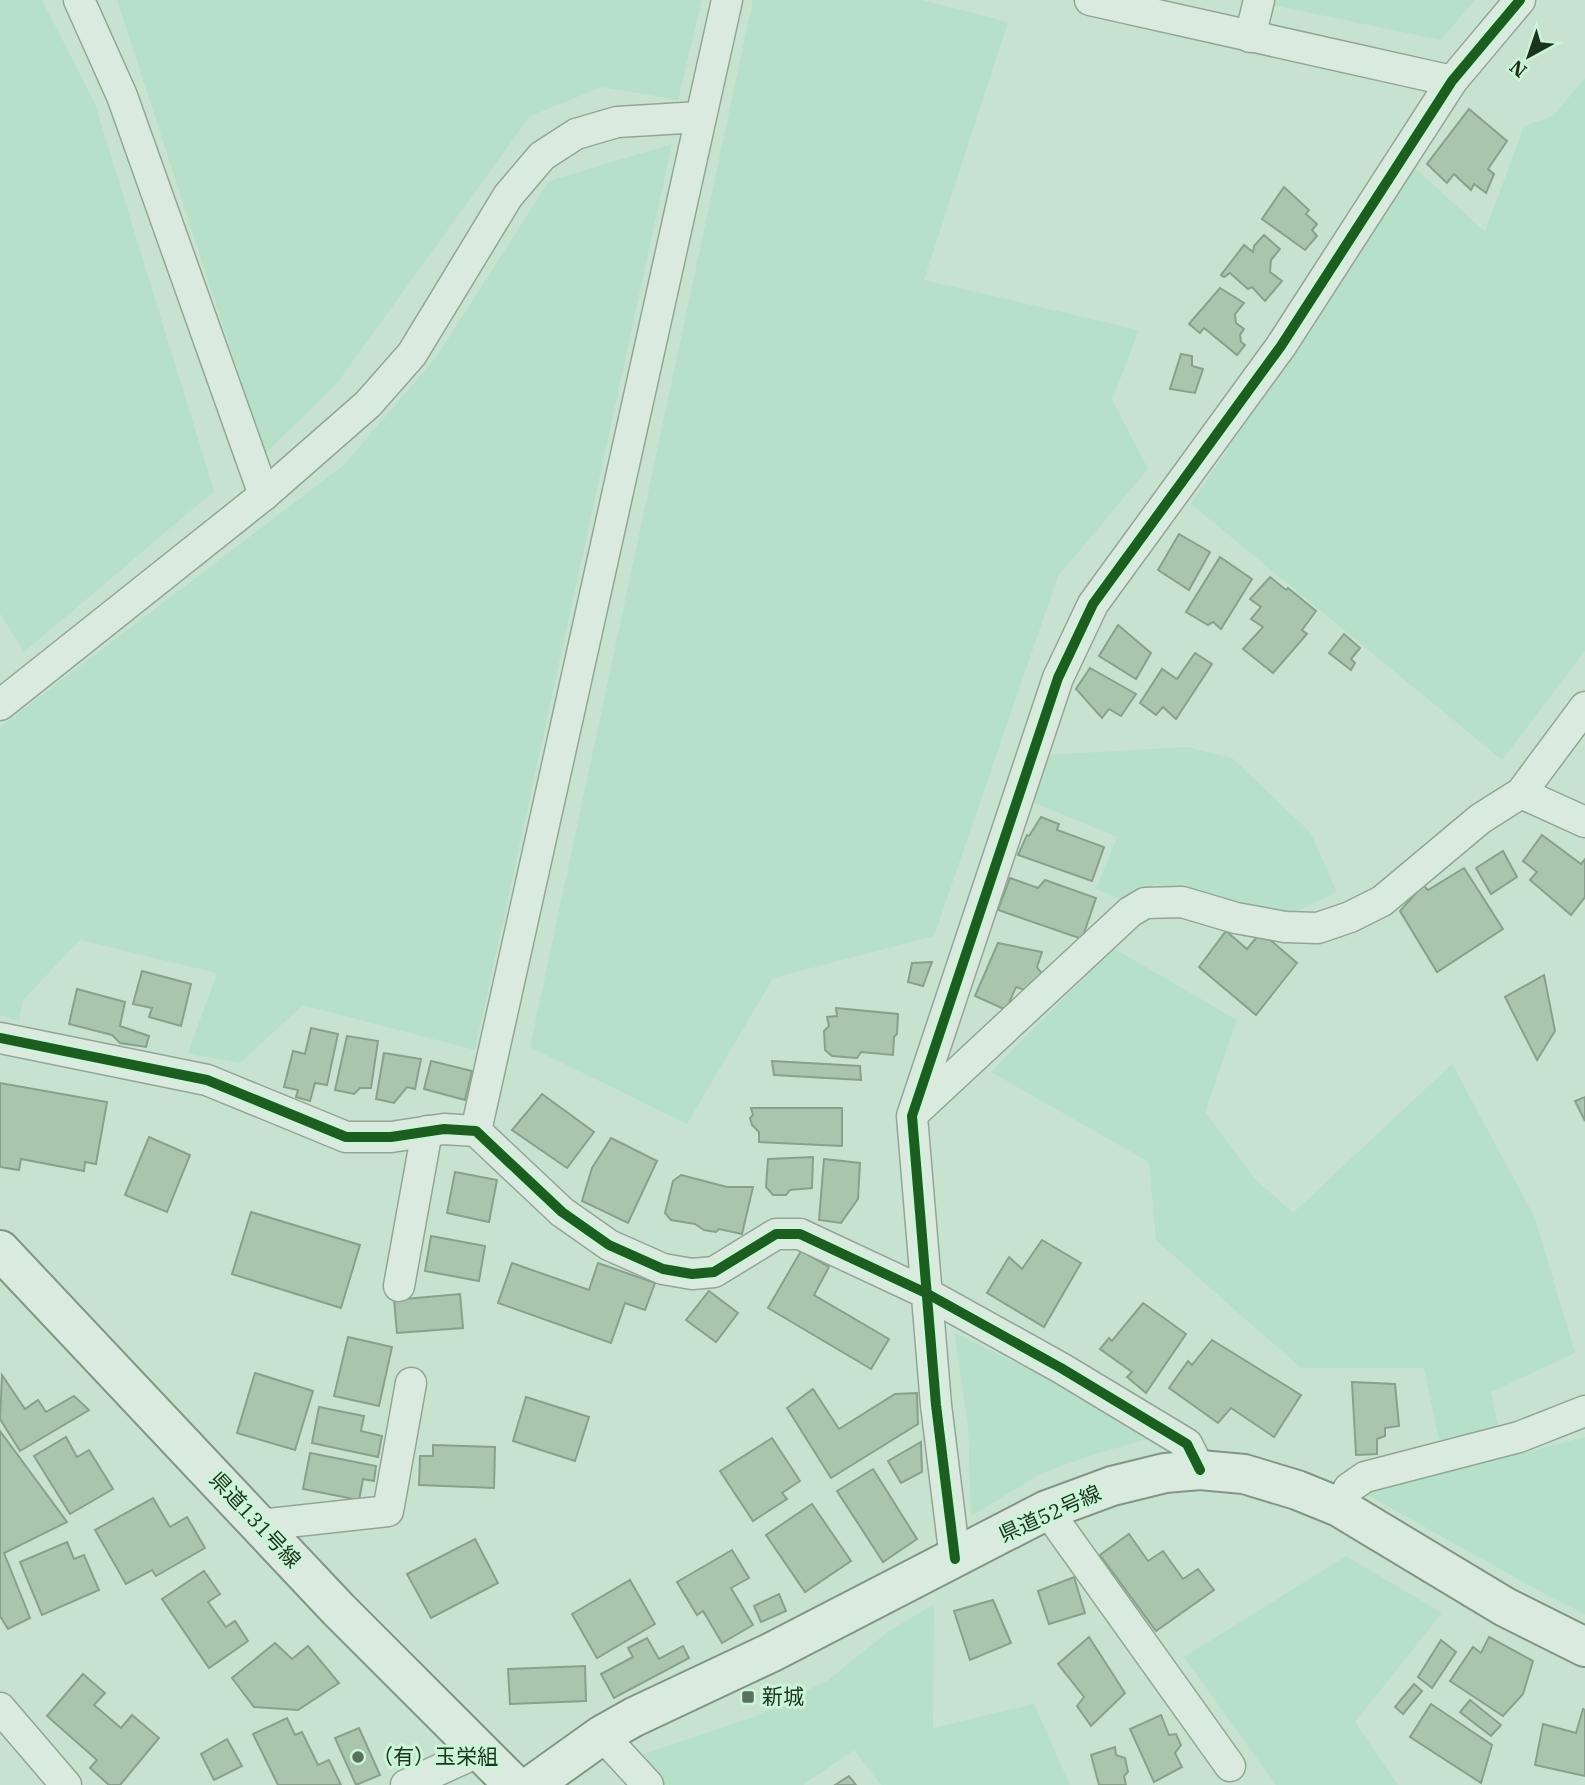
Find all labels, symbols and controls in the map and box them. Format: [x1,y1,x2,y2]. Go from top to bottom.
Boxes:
north arrow [1494,21,1564,91]
text: N [1505,55,1532,83]
street label: 県道131号線 [204,1465,308,1573]
street label: 県道52号線 [994,1478,1105,1548]
place label: 新城 [762,1682,804,1710]
marker: 新城 [740,1689,756,1705]
place label: （有）玉栄組 [372,1742,498,1770]
marker: （有）玉栄組 [350,1749,366,1765]

